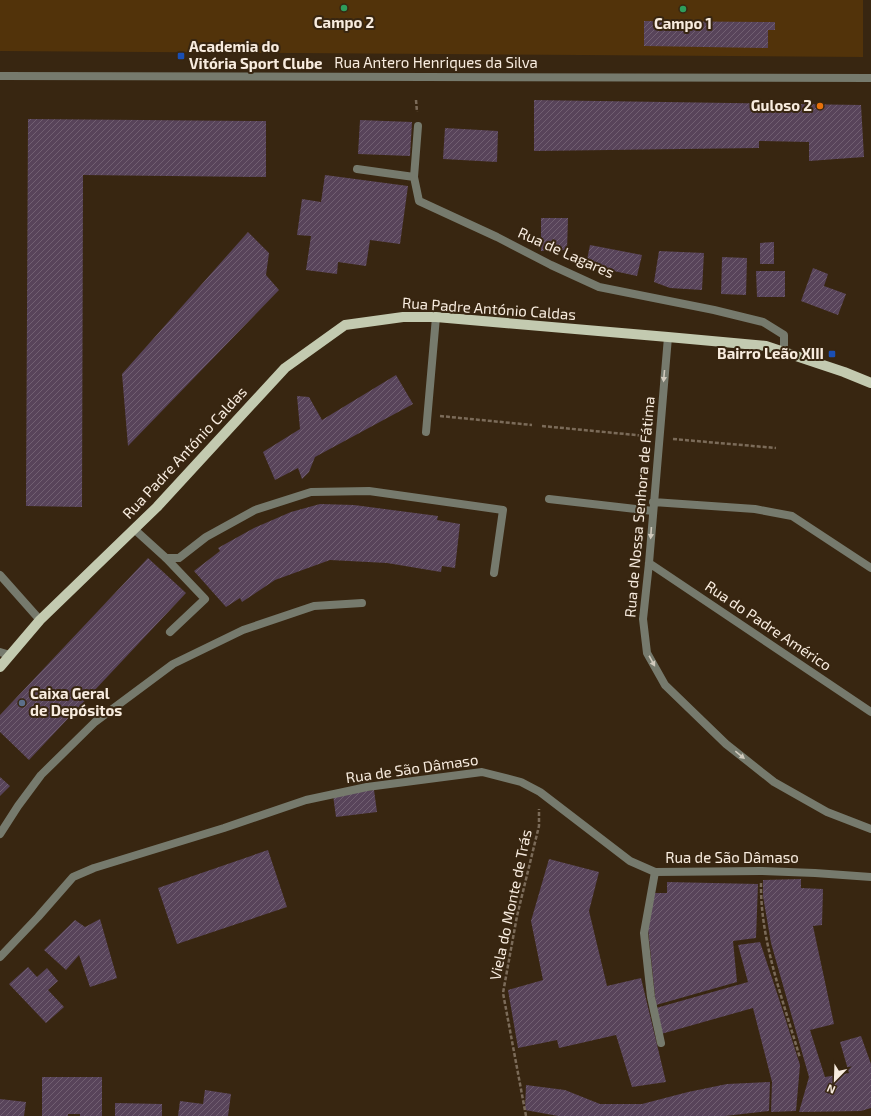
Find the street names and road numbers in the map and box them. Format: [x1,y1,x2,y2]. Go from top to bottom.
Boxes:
street label: Rua Antero Henriques da Silva [334,53,538,71]
street label: Rua de Lagares [516,223,617,281]
street label: Rua Padre António Caldas [402,293,577,323]
street label: Rua Padre António Caldas [118,382,250,522]
street label: Rua de Nossa Senhora de Fátima [620,395,658,618]
street label: Rua do Padre Américo [702,576,835,674]
street label: Rua de São Dâmaso [344,750,479,786]
street label: Viela do Monte de Trás [485,828,535,982]
street label: Rua de São Dâmaso [665,848,799,866]

